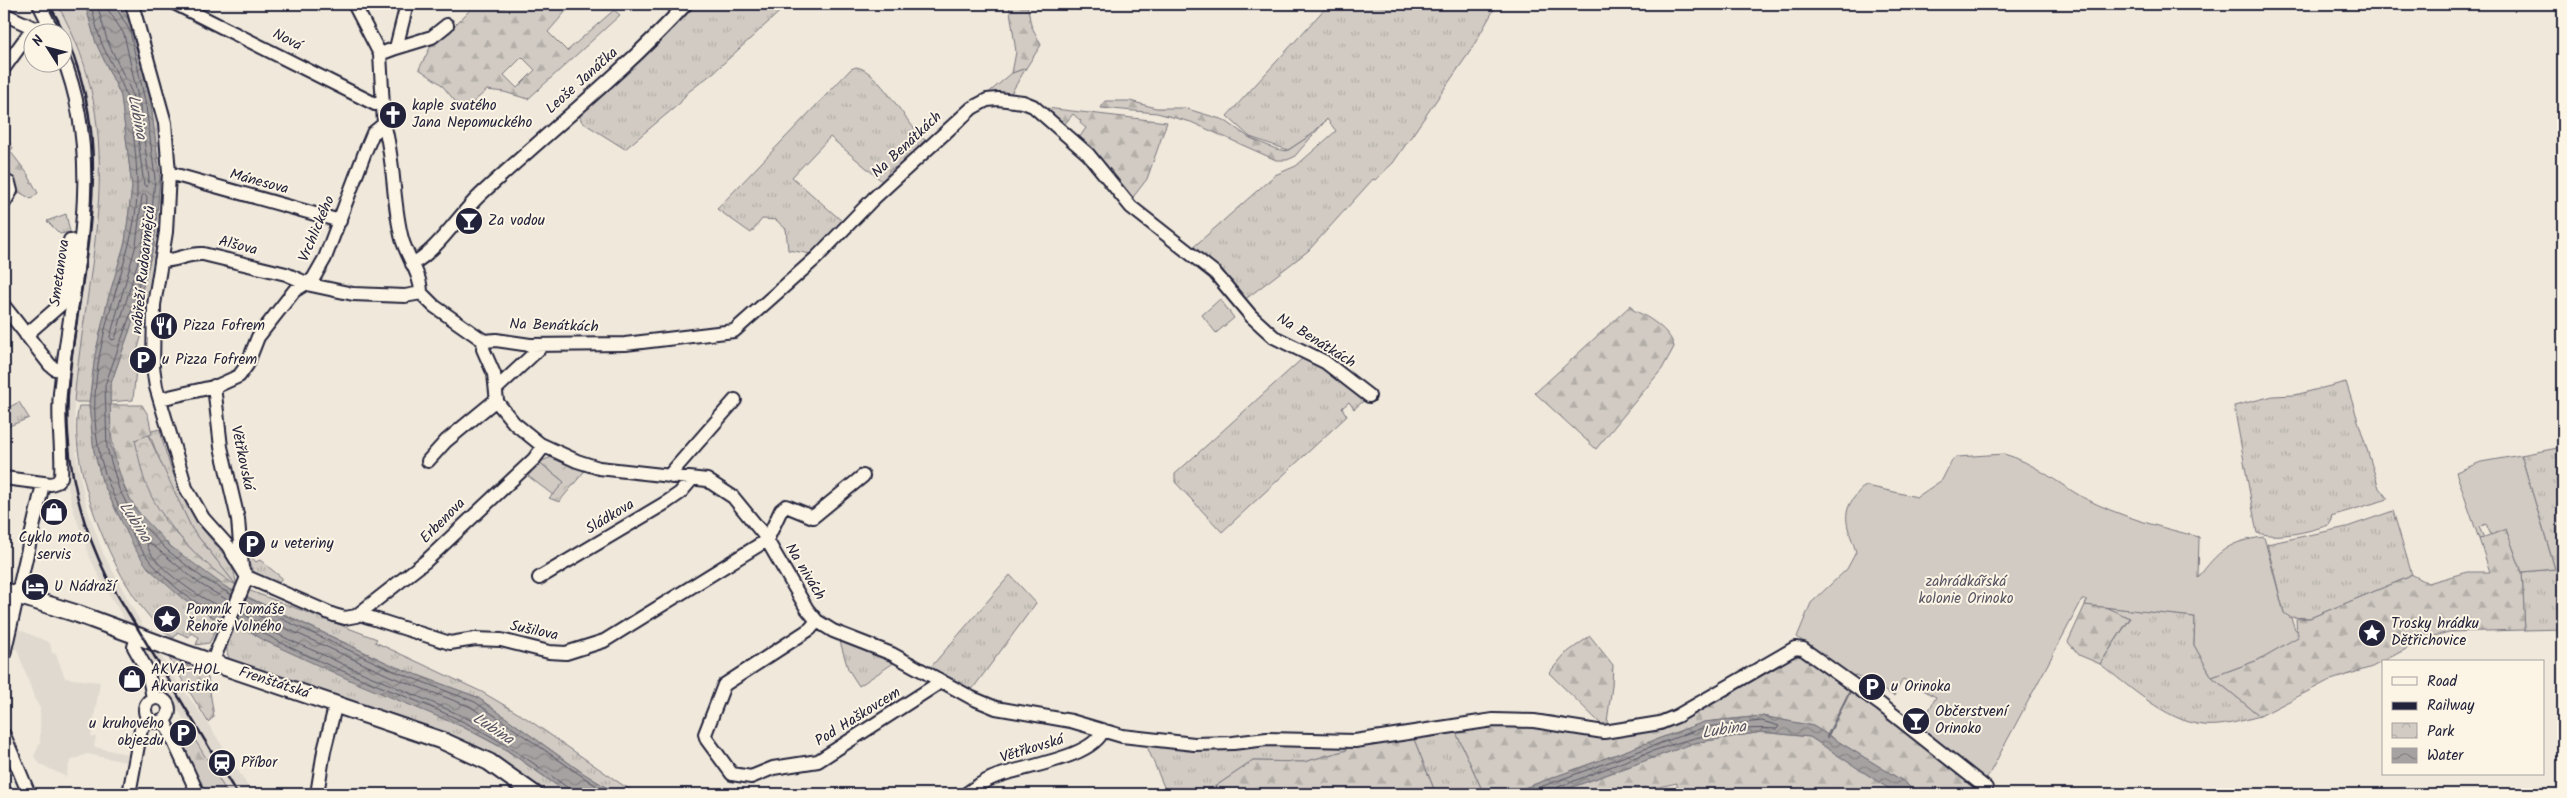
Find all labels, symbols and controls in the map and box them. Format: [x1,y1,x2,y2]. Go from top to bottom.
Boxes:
north arrow [22,22,72,72]
street label: Nová [268,22,308,58]
text: N [27,31,50,51]
street label: Leoše Janáčka [540,42,624,120]
water label: Lubina [120,93,154,143]
place label: kaple svatého Jana Nepomuckého [412,94,532,135]
church icon: kaple svatého Jana Nepomuckého [378,100,408,130]
street label: Na Benátkách [866,106,948,184]
street label: Mánesova [227,163,291,201]
street label: Vrchlického [292,192,342,266]
street label: nábřeží Rudoarmějců [125,205,163,335]
bar icon: Za vodou [454,206,484,236]
place label: Za vodou [488,209,545,233]
street label: Alšova [216,230,260,262]
street label: Smetanova [43,238,77,308]
street label: Na Benátkách [1272,307,1360,375]
restaurant icon: Pizza Fofrem [149,311,179,341]
street label: Na Benátkách [509,312,599,340]
place label: Pizza Fofrem [183,314,265,338]
parking icon: u Pizza Fofrem [128,345,158,375]
place label: u Pizza Fofrem [162,348,257,372]
street label: Větřkovská [223,423,261,495]
street label: Erbenova [415,493,471,549]
street label: Sládkova [581,493,639,541]
water label: Lubina [112,496,158,549]
shop icon: Cyklo moto servis [39,497,69,527]
place label: Cyklo moto servis [19,526,90,567]
parking icon: u veteriny [237,529,267,559]
place label: u veteriny [271,532,334,556]
street label: Na nivách [779,539,831,605]
park label: zahrádkářská kolonie Orinoko [1919,570,2014,611]
hotel icon: U Nádraží [20,572,50,602]
place label: U Nádraží [54,575,118,599]
place label: Pomník Tomáše Řehoře Volného [186,598,285,639]
place icon: Pomník Tomáše Řehoře Volného [152,604,182,634]
place label: Trosky hrádku Dětřichovice [2391,612,2479,653]
street label: Sušilova [508,614,560,648]
place icon: Trosky hrádku Dětřichovice [2357,618,2387,648]
place label: AKVA-HOL Akvaristika [151,658,220,699]
street label: Frenštátská [236,660,314,706]
legend [2382,660,2544,776]
shop icon: AKVA-HOL Akvaristika [117,664,147,694]
text: Road [2427,670,2458,694]
parking icon: u Orinoka [1857,672,1887,702]
place label: u Orinoka [1891,675,1951,699]
street label: Pod Haškovcem [810,681,906,753]
text: Railway [2427,694,2475,718]
place label: Občerstvení Orinoko [1935,700,2010,741]
water label: Lubina [467,706,520,752]
bar icon: Občerstvení Orinoko [1901,706,1931,736]
place label: u kruhového objezdu [89,712,164,753]
water label: Lubina [1700,714,1749,746]
parking icon: u kruhového objezdu [168,718,198,748]
text: Park [2427,720,2455,744]
street label: Větřkovská [997,727,1069,770]
text: Water [2427,744,2464,768]
station icon: Příbor [207,748,237,778]
place label: Příbor [241,751,278,775]

